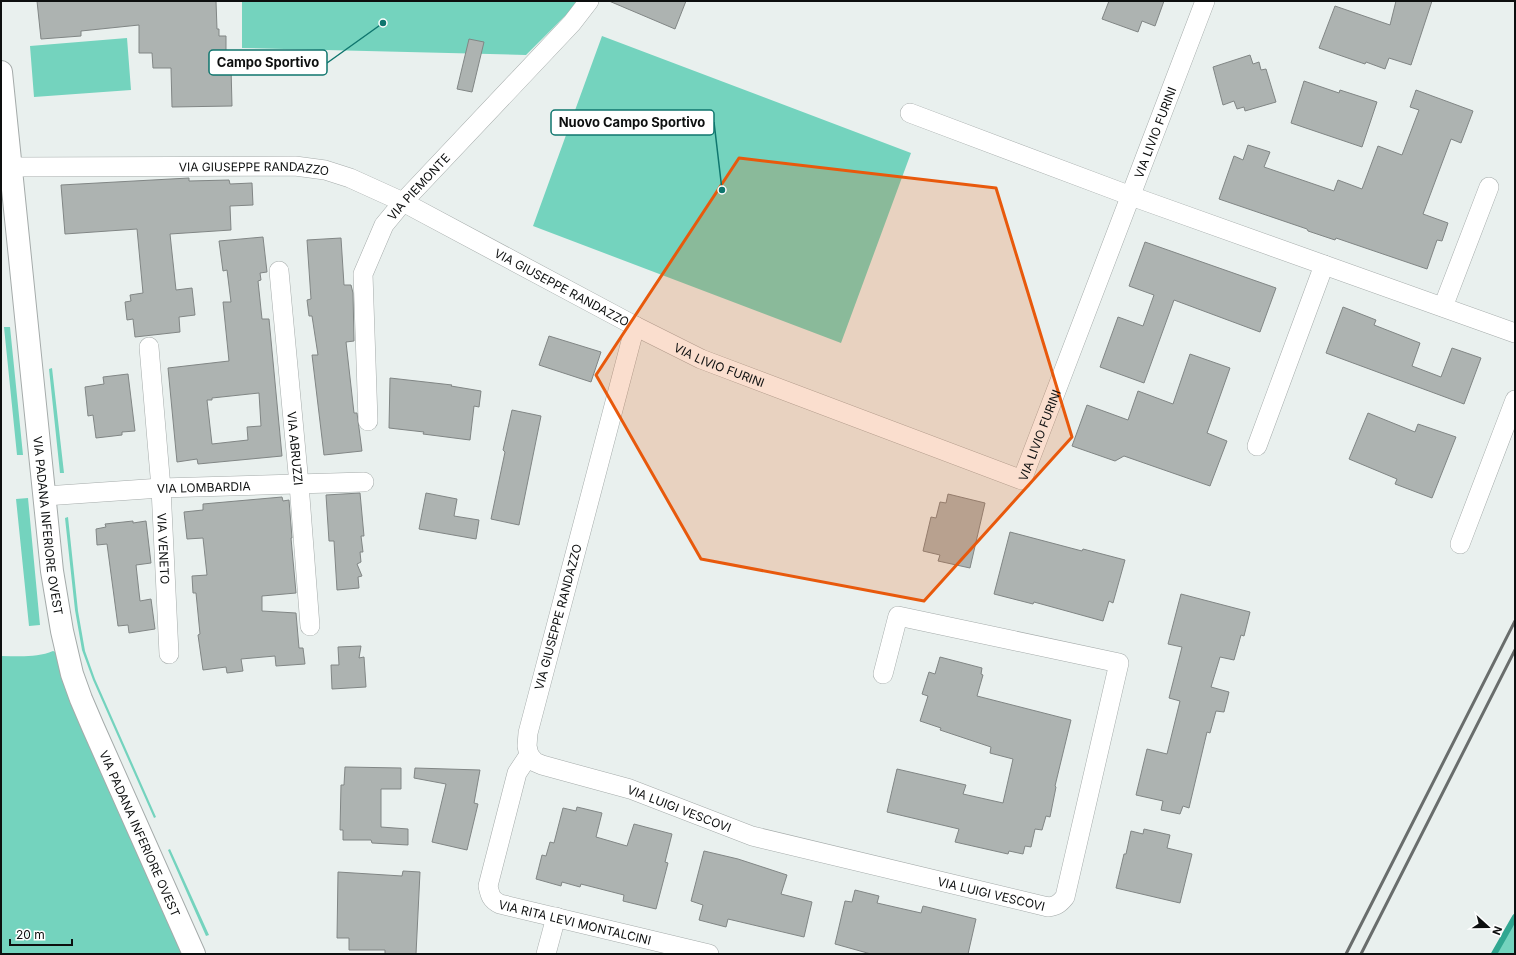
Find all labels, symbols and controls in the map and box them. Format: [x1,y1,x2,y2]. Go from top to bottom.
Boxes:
callout: Campo Sportivo [209,50,327,75]
text: Campo Sportivo [217,54,319,70]
street label: VIA LIVIO FURINI [1131,85,1179,180]
callout: Nuovo Campo Sportivo [551,110,714,135]
text: Nuovo Campo Sportivo [559,114,705,130]
street label: VIA PIEMONTE [384,150,453,223]
street label: VIA GIUSEPPE RANDAZZO [179,158,330,178]
street label: VIA GIUSEPPE RANDAZZO [492,245,632,329]
street label: VIA LIVIO FURINI [672,339,767,390]
street label: VIA LIVIO FURINI [1015,387,1063,483]
street label: VIA ABRUZZI [285,411,307,486]
street label: VIA PADANA INFERIORE OVEST [31,435,67,616]
street label: VIA LOMBARDIA [157,478,251,496]
street label: VIA VENETO [155,512,173,584]
street label: VIA GIUSEPPE RANDAZZO [531,542,585,692]
street label: VIA PADANA INFERIORE OVEST [97,748,184,919]
street label: VIA LUIGI VESCOVI [625,781,733,835]
street label: VIA LUIGI VESCOVI [936,873,1047,914]
street label: VIA RITA LEVI MONTALCINI [497,896,653,947]
north arrow [1468,907,1508,947]
scale bar [10,921,72,947]
text: N [1489,924,1505,937]
text: 20 m [16,927,45,942]

